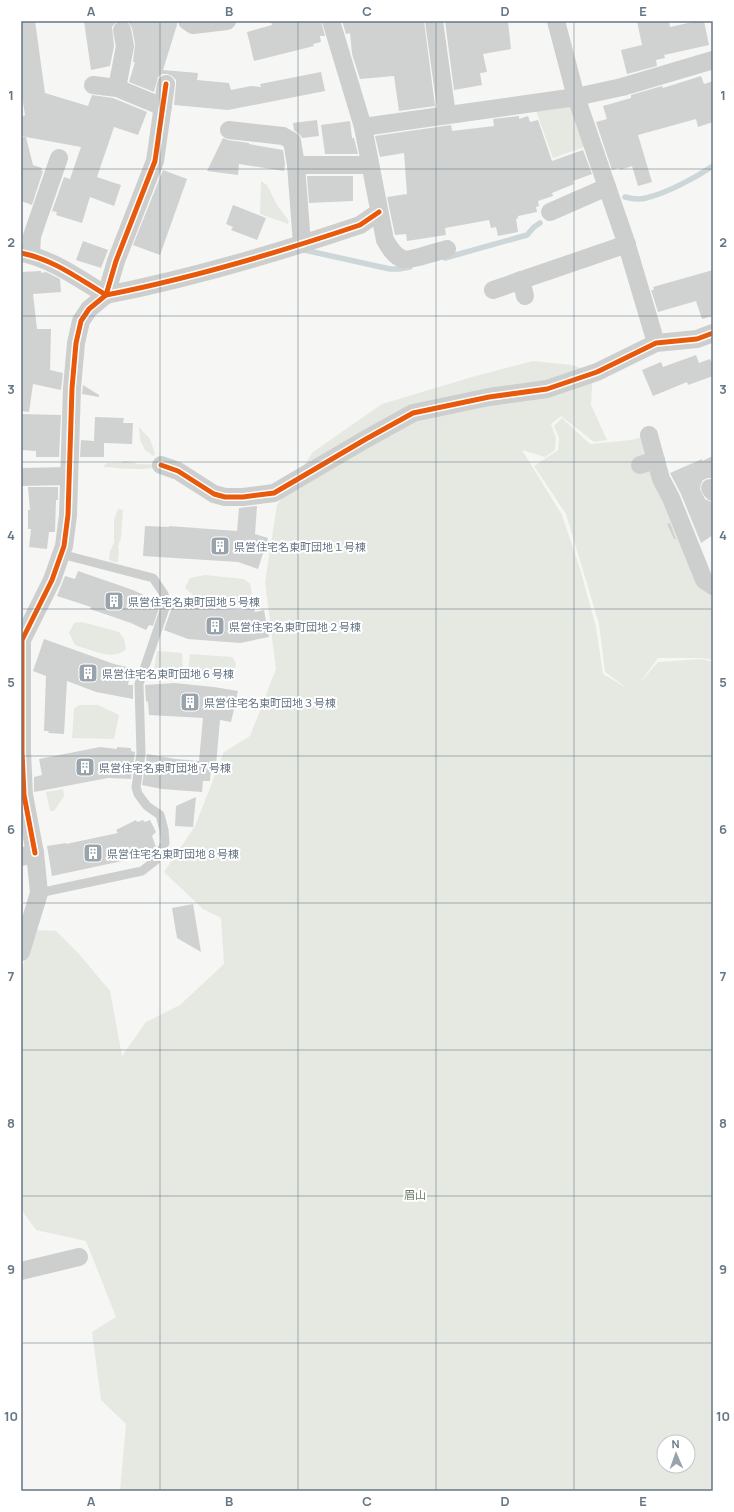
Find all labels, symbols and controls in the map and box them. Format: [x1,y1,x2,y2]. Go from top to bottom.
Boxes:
text: A [87,2,96,20]
text: B [225,2,233,20]
text: C [362,2,372,20]
text: D [500,2,510,20]
text: E [639,2,647,20]
text: 1 [8,86,14,104]
text: 1 [720,86,726,104]
text: 2 [7,233,15,251]
text: 2 [719,233,727,251]
text: 3 [7,380,15,398]
text: 3 [719,380,727,398]
text: 4 [7,526,15,544]
text: 4 [719,526,727,544]
building icon: 県営住宅名東町団地１号棟 [209,535,231,557]
place label: 県営住宅名東町団地１号棟 [234,539,366,554]
building icon: 県営住宅名東町団地５号棟 [103,590,125,612]
place label: 県営住宅名東町団地５号棟 [128,594,260,609]
building icon: 県営住宅名東町団地２号棟 [204,615,226,637]
place label: 県営住宅名東町団地２号棟 [229,619,361,634]
building icon: 県営住宅名東町団地６号棟 [77,662,99,684]
place label: 県営住宅名東町団地６号棟 [102,666,234,681]
text: 5 [7,673,15,691]
text: 5 [719,673,727,691]
building icon: 県営住宅名東町団地３号棟 [179,691,201,713]
place label: 県営住宅名東町団地３号棟 [204,695,336,710]
building icon: 県営住宅名東町団地７号棟 [74,756,96,778]
place label: 県営住宅名東町団地７号棟 [99,760,231,775]
text: 6 [7,820,15,838]
text: 6 [719,820,727,838]
building icon: 県営住宅名東町団地８号棟 [82,842,104,864]
place label: 県営住宅名東町団地８号棟 [107,846,239,861]
text: 7 [8,967,15,985]
text: 7 [720,967,727,985]
text: 8 [7,1114,15,1132]
text: 8 [719,1114,727,1132]
park label: 眉山 [404,1187,426,1202]
text: 9 [7,1260,15,1278]
text: 9 [719,1260,727,1278]
text: 10 [4,1407,18,1425]
text: 10 [716,1407,730,1425]
north arrow [656,1434,696,1474]
text: N [671,1436,680,1451]
text: A [87,1492,96,1510]
text: B [225,1492,233,1510]
text: C [362,1492,372,1510]
text: D [500,1492,510,1510]
text: E [639,1492,647,1510]

